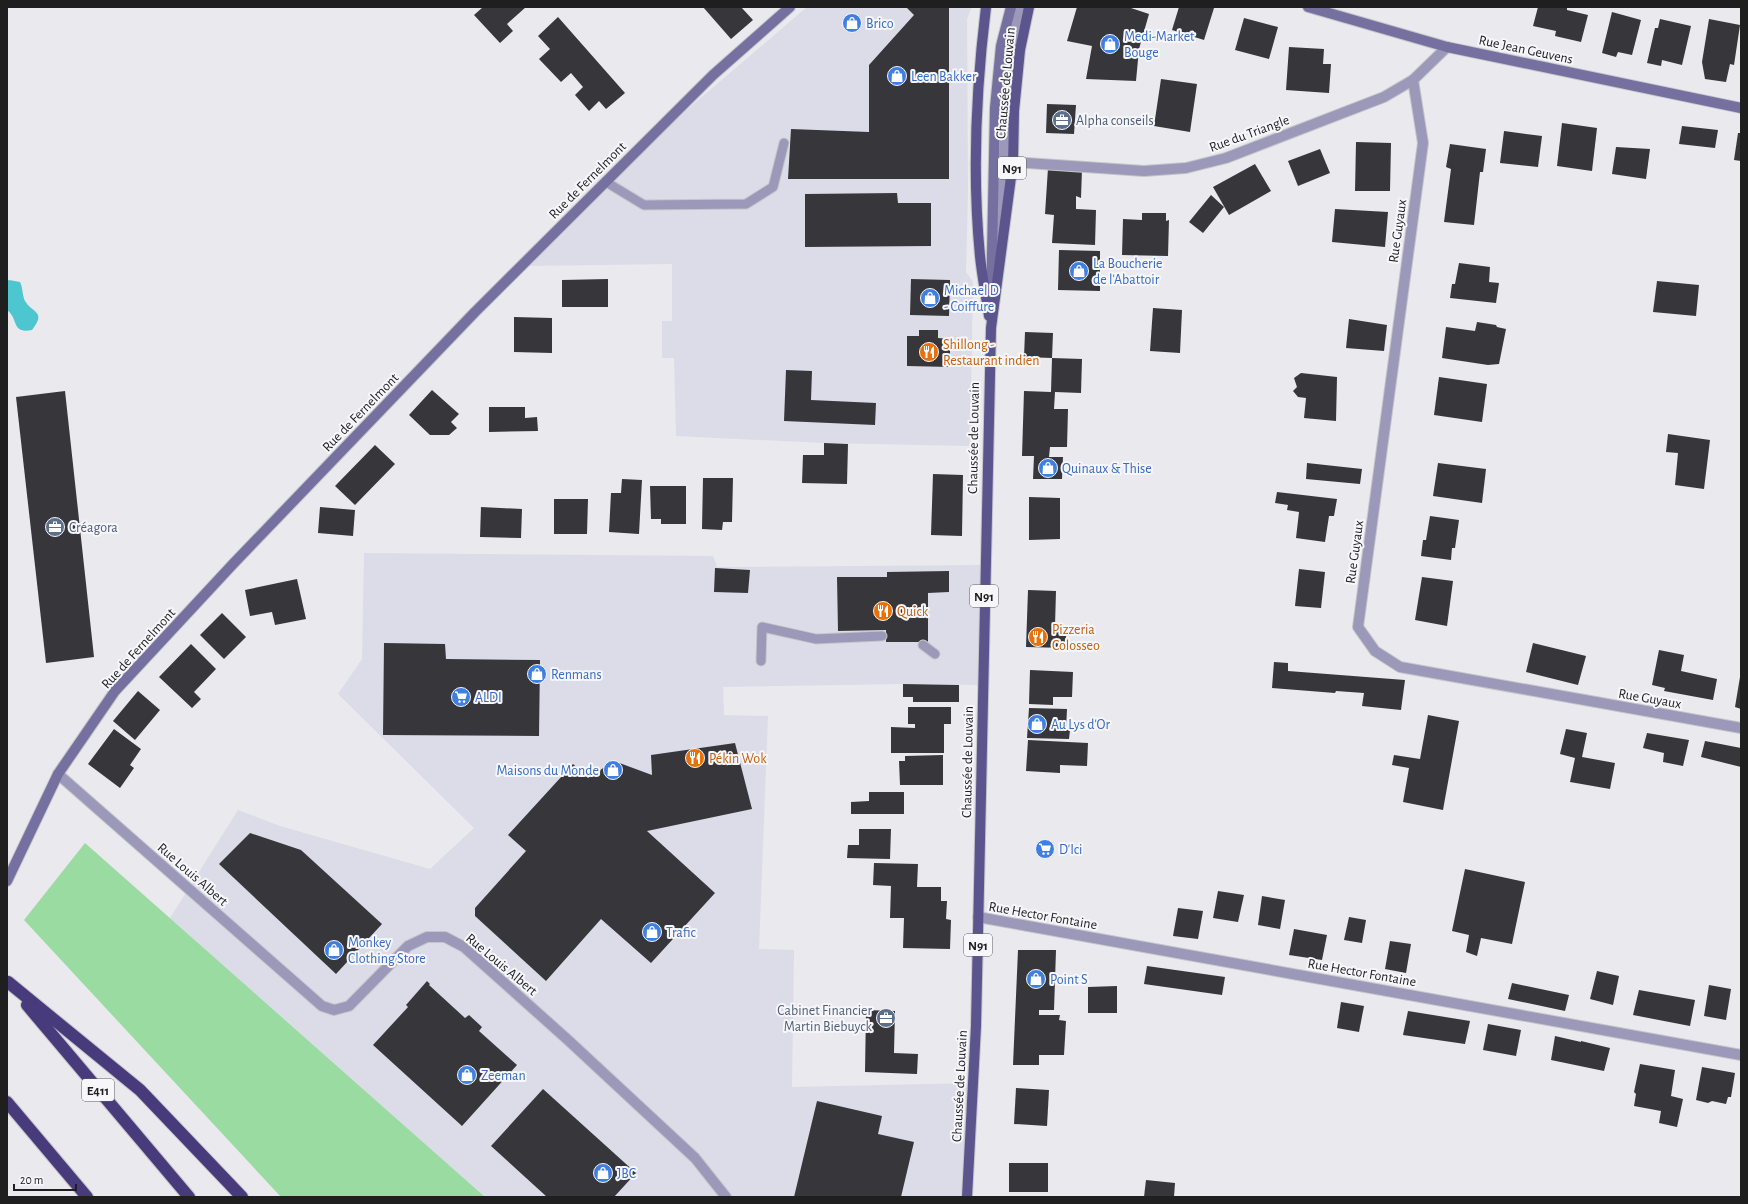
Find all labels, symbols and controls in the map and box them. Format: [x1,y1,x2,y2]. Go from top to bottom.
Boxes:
shop icon: Brico [841,12,863,34]
place label: Brico [866,17,894,31]
street label: Chaussée de Louvain [994,27,1018,139]
place label: Medi-Market Bouge [1124,30,1195,60]
shop icon: Medi-Market Bouge [1099,33,1121,55]
street label: Rue Jean Geuvens [1477,33,1574,67]
shop icon: Leen Bakker [886,65,908,87]
place label: Leen Bakker [911,70,977,84]
office icon: Alpha conseils [1051,109,1073,131]
street label: Rue du Triangle [1207,113,1291,155]
place label: Alpha conseils [1076,114,1154,128]
street label: Rue de Fernelmont [546,139,629,222]
road number: N91 [998,157,1026,179]
street label: Rue Guyaux [1387,199,1409,264]
place label: La Boucherie de l'Abattoir [1093,257,1162,287]
shop icon: La Boucherie de l'Abattoir [1068,260,1090,282]
place label: Michael D - Coiffure [944,284,999,314]
shop icon: Michael D - Coiffure [919,287,941,309]
place label: Shillong - Restaurant indien [943,338,1039,368]
restaurant icon: Shillong - Restaurant indien [918,341,940,363]
street label: Rue de Fernelmont [320,371,402,455]
street label: Chaussée de Louvain [966,382,982,494]
shop icon: Quinaux & Thise [1037,457,1059,479]
place label: Quinaux & Thise [1062,462,1152,476]
office icon: Créagora [44,516,66,538]
street label: Rue Guyaux [1344,520,1366,585]
place label: Créagora [69,521,118,535]
road number: N91 [970,585,998,607]
restaurant icon: Quick [872,600,894,622]
street label: Rue de Fernelmont [99,605,179,692]
place label: Quick [897,605,929,619]
place label: Pizzeria Colosseo [1052,623,1100,653]
restaurant icon: Pizzeria Colosseo [1027,626,1049,648]
shop icon: Renmans [526,663,548,685]
place label: Renmans [551,668,602,682]
supermarket icon: ALDI [450,686,472,708]
street label: Rue Guyaux [1617,687,1683,711]
place label: ALDI [475,691,502,705]
street label: Chaussée de Louvain [960,706,976,818]
shop icon: Au Lys d'Or [1026,713,1048,735]
place label: Au Lys d'Or [1051,718,1110,732]
restaurant icon: Pékin Wok [684,747,706,769]
place label: Pékin Wok [709,752,767,766]
shop icon: Maisons du Monde [602,759,624,781]
place label: Maisons du Monde [496,764,599,778]
supermarket icon: D'Ici [1034,838,1056,860]
street label: Rue Louis Albert [155,841,231,909]
place label: D'Ici [1059,843,1082,857]
street label: Rue Hector Fontaine [988,900,1098,932]
shop icon: Trafic [641,921,663,943]
place label: Trafic [666,926,696,940]
street label: Rue Louis Albert [463,931,540,999]
road number: N91 [964,934,992,956]
place label: Monkey Clothing Store [348,936,426,966]
shop icon: Monkey Clothing Store [323,939,345,961]
street label: Rue Hector Fontaine [1307,957,1417,989]
shop icon: Point S [1025,968,1047,990]
place label: Point S [1050,973,1088,987]
place label: Cabinet Financier Martin Biebuyck [777,1004,873,1034]
office icon: Cabinet Financier Martin Biebuyck [875,1007,897,1029]
street label: Chaussée de Louvain [950,1030,970,1142]
shop icon: Zeeman [456,1064,478,1086]
place label: Zeeman [481,1069,526,1083]
road number: E411 [82,1079,114,1101]
shop icon: JBC [592,1162,614,1184]
scale bar [14,1166,76,1192]
place label: JBC [617,1167,636,1181]
text: 20 m [20,1174,43,1186]

